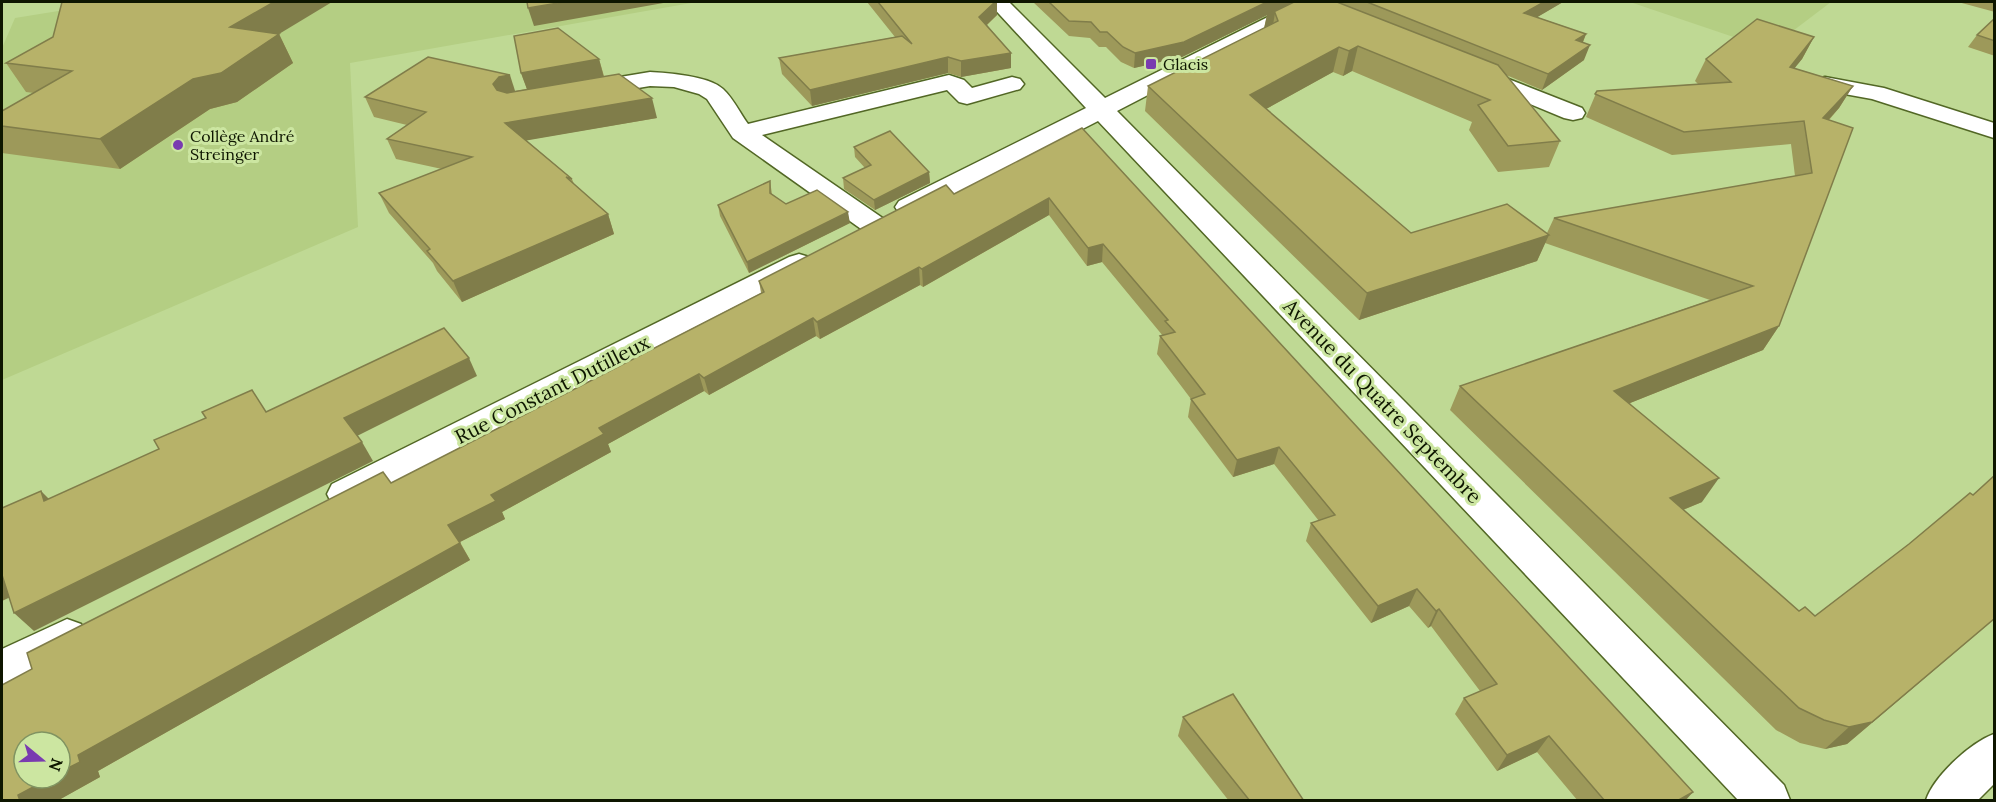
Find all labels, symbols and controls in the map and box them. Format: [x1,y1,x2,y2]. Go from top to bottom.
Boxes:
place label: Glacis [1163,54,1208,74]
marker: Glacis [1144,57,1158,71]
place label: Collège André Streinger [190,126,295,164]
marker: Collège André Streinger [171,138,185,152]
street label: Avenue du Quatre Septembre [1278,293,1487,508]
street label: Rue Constant Dutilleux [450,329,654,449]
north arrow [12,730,72,790]
text: N [45,756,68,774]

